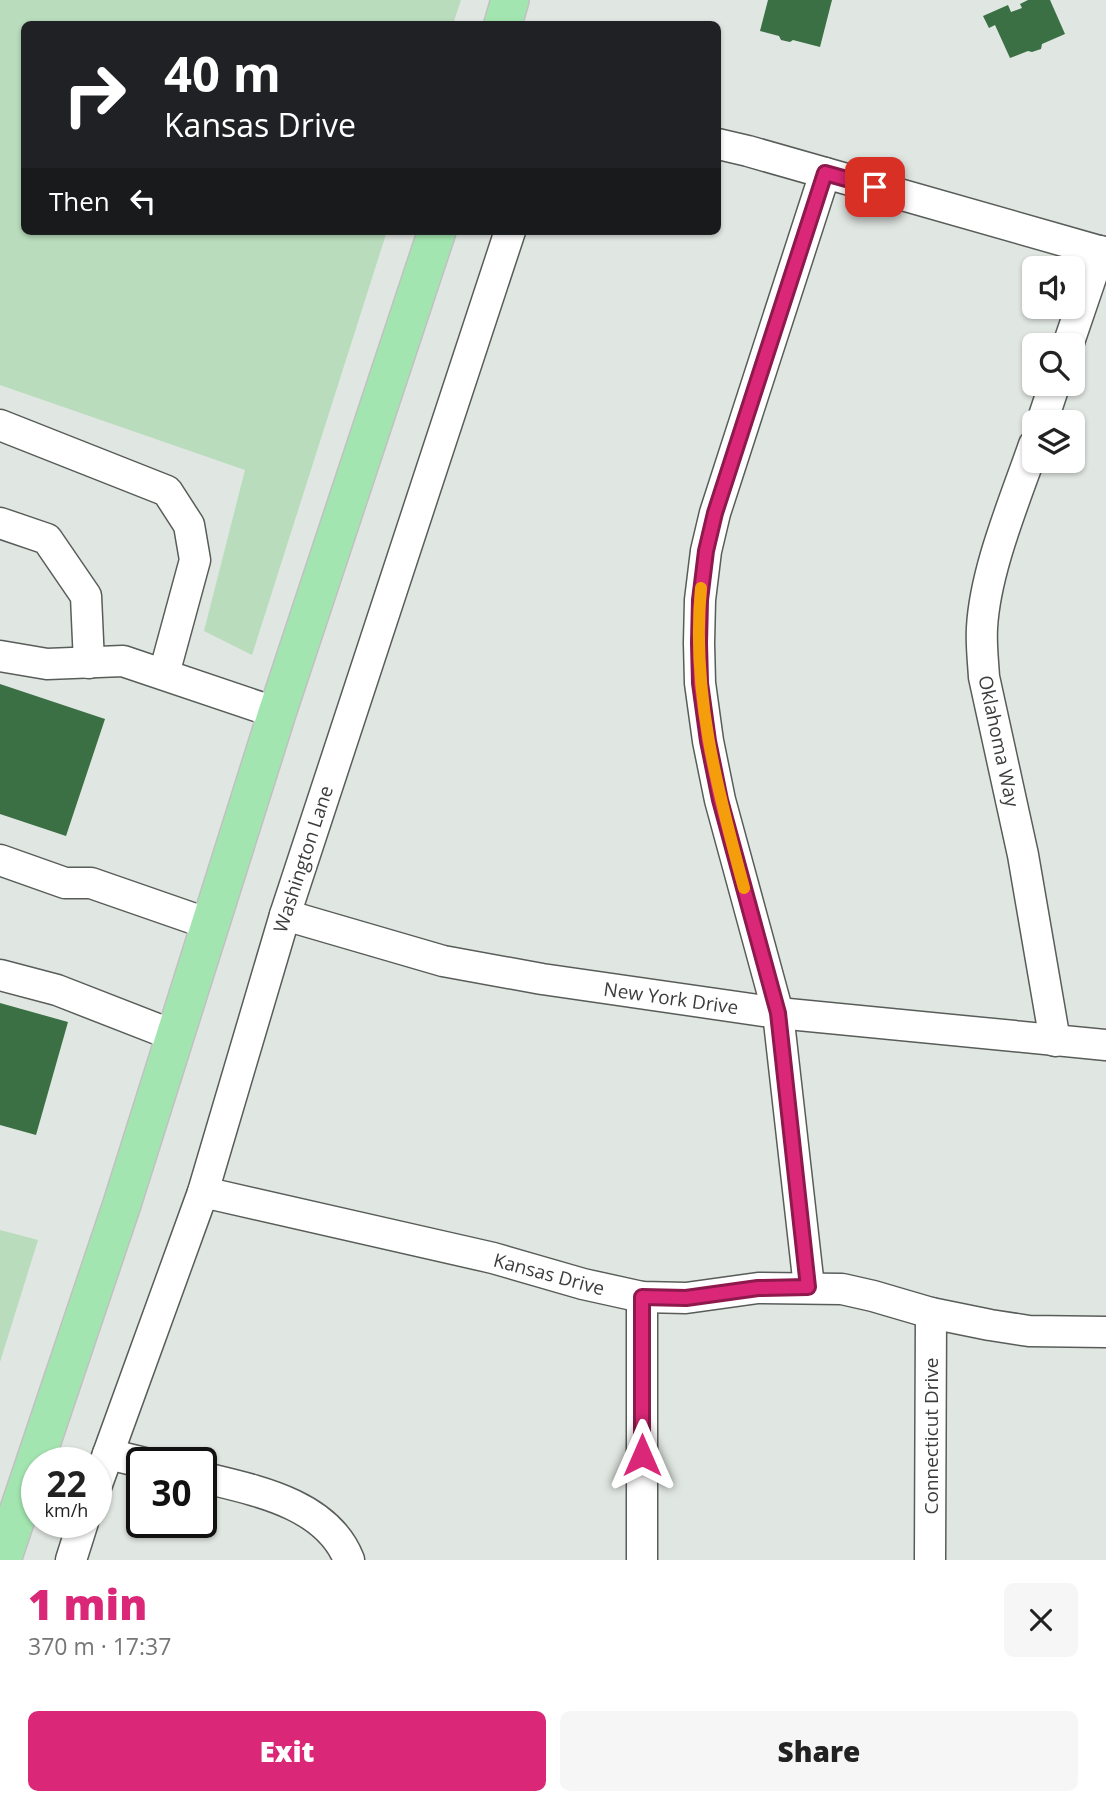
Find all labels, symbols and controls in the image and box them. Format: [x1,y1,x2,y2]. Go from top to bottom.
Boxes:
text: 40 m [164,40,281,106]
icon: right [49,49,140,140]
text: Kansas Drive [164,103,356,146]
pin [845,157,905,217]
icon: arrive [856,168,894,206]
icon: left [124,182,162,220]
text: Then [49,183,110,219]
map controls [1022,256,1085,473]
button: sound [1022,256,1085,319]
button: search [1022,333,1085,396]
button: layers [1022,410,1085,473]
street label: Oklahoma Way [972,673,1026,810]
street label: Washington Lane [267,782,339,936]
street label: New York Drive [602,976,740,1020]
street label: Kansas Drive [491,1247,607,1301]
street label: Connecticut Drive [918,1357,944,1515]
position arrow [605,1418,679,1492]
speed limit sign: 30 [126,1447,217,1538]
text: 22 [46,1460,87,1507]
text: km/h [45,1498,88,1522]
text: 1 min [28,1575,147,1632]
button: close [1004,1583,1078,1657]
text: 370 m · 17:37 [28,1630,171,1662]
button: Exit [28,1711,546,1791]
button: Share [560,1711,1078,1791]

